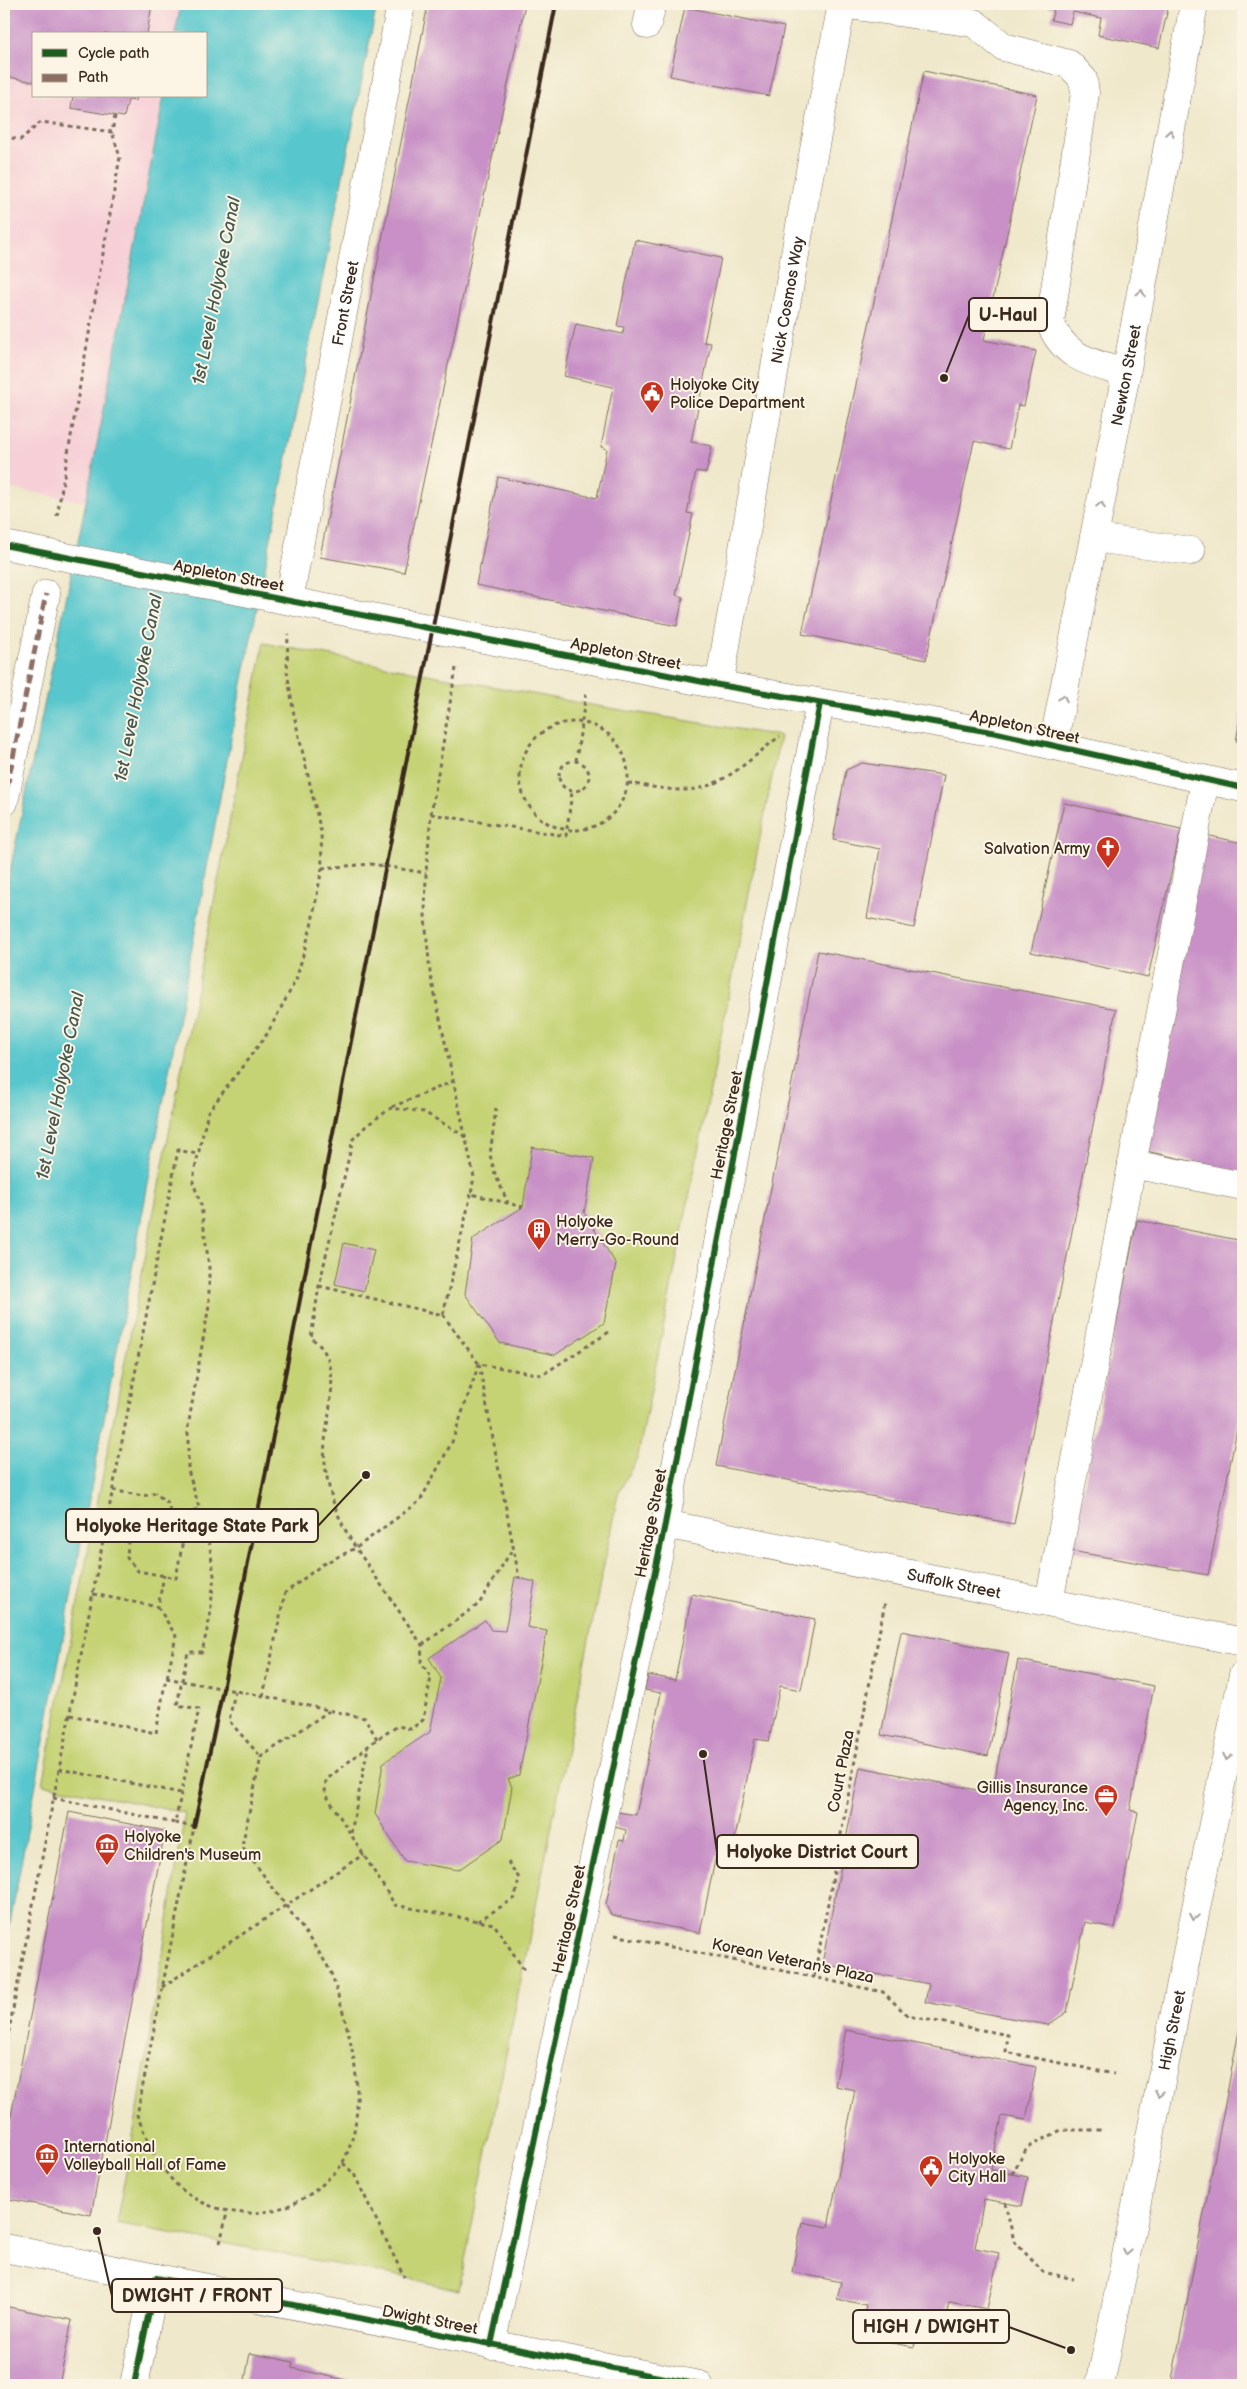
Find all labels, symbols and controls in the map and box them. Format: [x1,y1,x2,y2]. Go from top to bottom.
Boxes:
legend [32,32,208,98]
text: Cycle path [78,44,149,63]
text: Path [78,68,108,87]
one-way arrow [1165,129,1175,138]
water label: 1st Level Holyoke Canal [188,195,245,387]
street label: Nick Cosmos Way [768,234,809,365]
street label: Front Street [329,259,364,348]
one-way arrow [1136,289,1146,298]
callout: U-Haul [969,298,1047,331]
text: U-Haul [979,305,1037,326]
street label: Newton Street [1108,323,1146,428]
place label: Holyoke City Police Department [670,376,805,413]
public building icon: Holyoke City Police Department [639,380,665,414]
one-way arrow [1095,500,1106,509]
street label: Appleton Street [172,556,285,596]
water label: 1st Level Holyoke Canal [110,592,167,784]
street label: Appleton Street [569,634,682,674]
one-way arrow [1057,694,1068,703]
street label: Appleton Street [968,707,1081,748]
church icon: Salvation Army [1095,835,1121,869]
place label: Salvation Army [984,840,1091,859]
water label: 1st Level Holyoke Canal [32,990,89,1182]
street label: Heritage Street [708,1069,747,1182]
place label: Holyoke Merry-Go-Round [556,1213,679,1250]
building icon: Holyoke Merry-Go-Round [526,1217,552,1251]
street label: Heritage Street [632,1467,671,1580]
callout: Holyoke Heritage State Park [66,1509,318,1542]
text: Holyoke Heritage State Park [76,1516,309,1537]
street label: Suffolk Street [905,1566,1002,1603]
street label: Court Plaza [824,1728,859,1814]
one-way arrow [1222,1753,1232,1762]
place label: Gillis Insurance Agency, Inc. [977,1779,1089,1816]
office icon: Gillis Insurance Agency, Inc. [1093,1783,1119,1817]
place label: Holyoke Children's Museum [124,1828,261,1865]
museum icon: Holyoke Children's Museum [94,1832,120,1866]
callout: Holyoke District Court [717,1835,918,1868]
text: Holyoke District Court [726,1842,908,1863]
street label: Heritage Street [549,1863,590,1976]
one-way arrow [1190,1912,1200,1921]
street label: Korean Veteran's Plaza [710,1935,875,1988]
street label: High Street [1156,1988,1190,2072]
one-way arrow [1154,2089,1165,2097]
place label: International Volleyball Hall of Fame [64,2138,227,2175]
museum icon: International Volleyball Hall of Fame [34,2142,60,2176]
place label: Holyoke City Hall [948,2150,1006,2187]
public building icon: Holyoke City Hall [918,2154,944,2188]
one-way arrow [1122,2248,1132,2257]
callout: DWIGHT / FRONT [112,2279,282,2312]
text: DWIGHT / FRONT [122,2286,273,2307]
street label: Dwight Street [380,2302,479,2339]
callout: HIGH / DWIGHT [853,2310,1009,2343]
text: HIGH / DWIGHT [863,2317,1000,2338]

